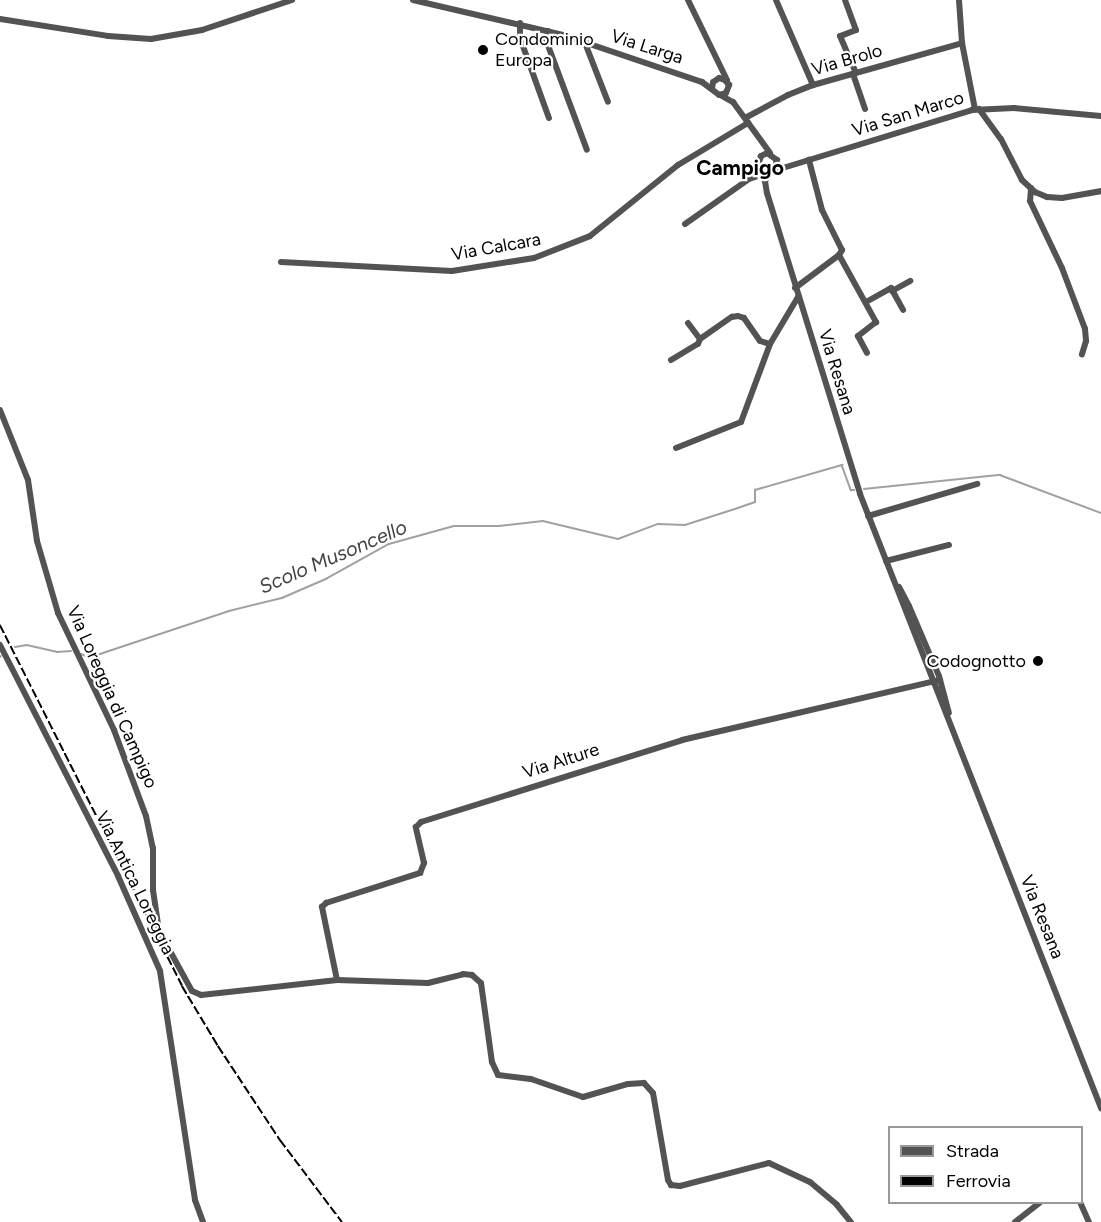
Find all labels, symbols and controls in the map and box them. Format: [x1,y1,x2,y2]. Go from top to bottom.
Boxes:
street label: Via Larga [608,25,686,69]
place label: Condominio Europa [495,29,594,72]
street label: Via Brolo [809,40,885,80]
marker: Condominio Europa [476,43,490,57]
street label: Via San Marco [850,87,966,141]
district label: Campigo [696,155,784,181]
street label: Via Calcara [450,228,542,266]
street label: Via Resana [814,327,860,417]
water label: Scolo Musoncello [255,515,411,599]
street label: Via Loreggia di Campigo [62,602,162,792]
place label: Codognotto [927,650,1026,672]
marker: Codognotto [1031,654,1045,668]
street label: Via Alture [520,738,602,784]
street label: Via Antica Loreggia [91,808,179,958]
street label: Via Resana [1015,872,1069,962]
legend [888,1126,1083,1204]
text: Strada [946,1140,999,1162]
text: Ferrovia [946,1170,1011,1192]

